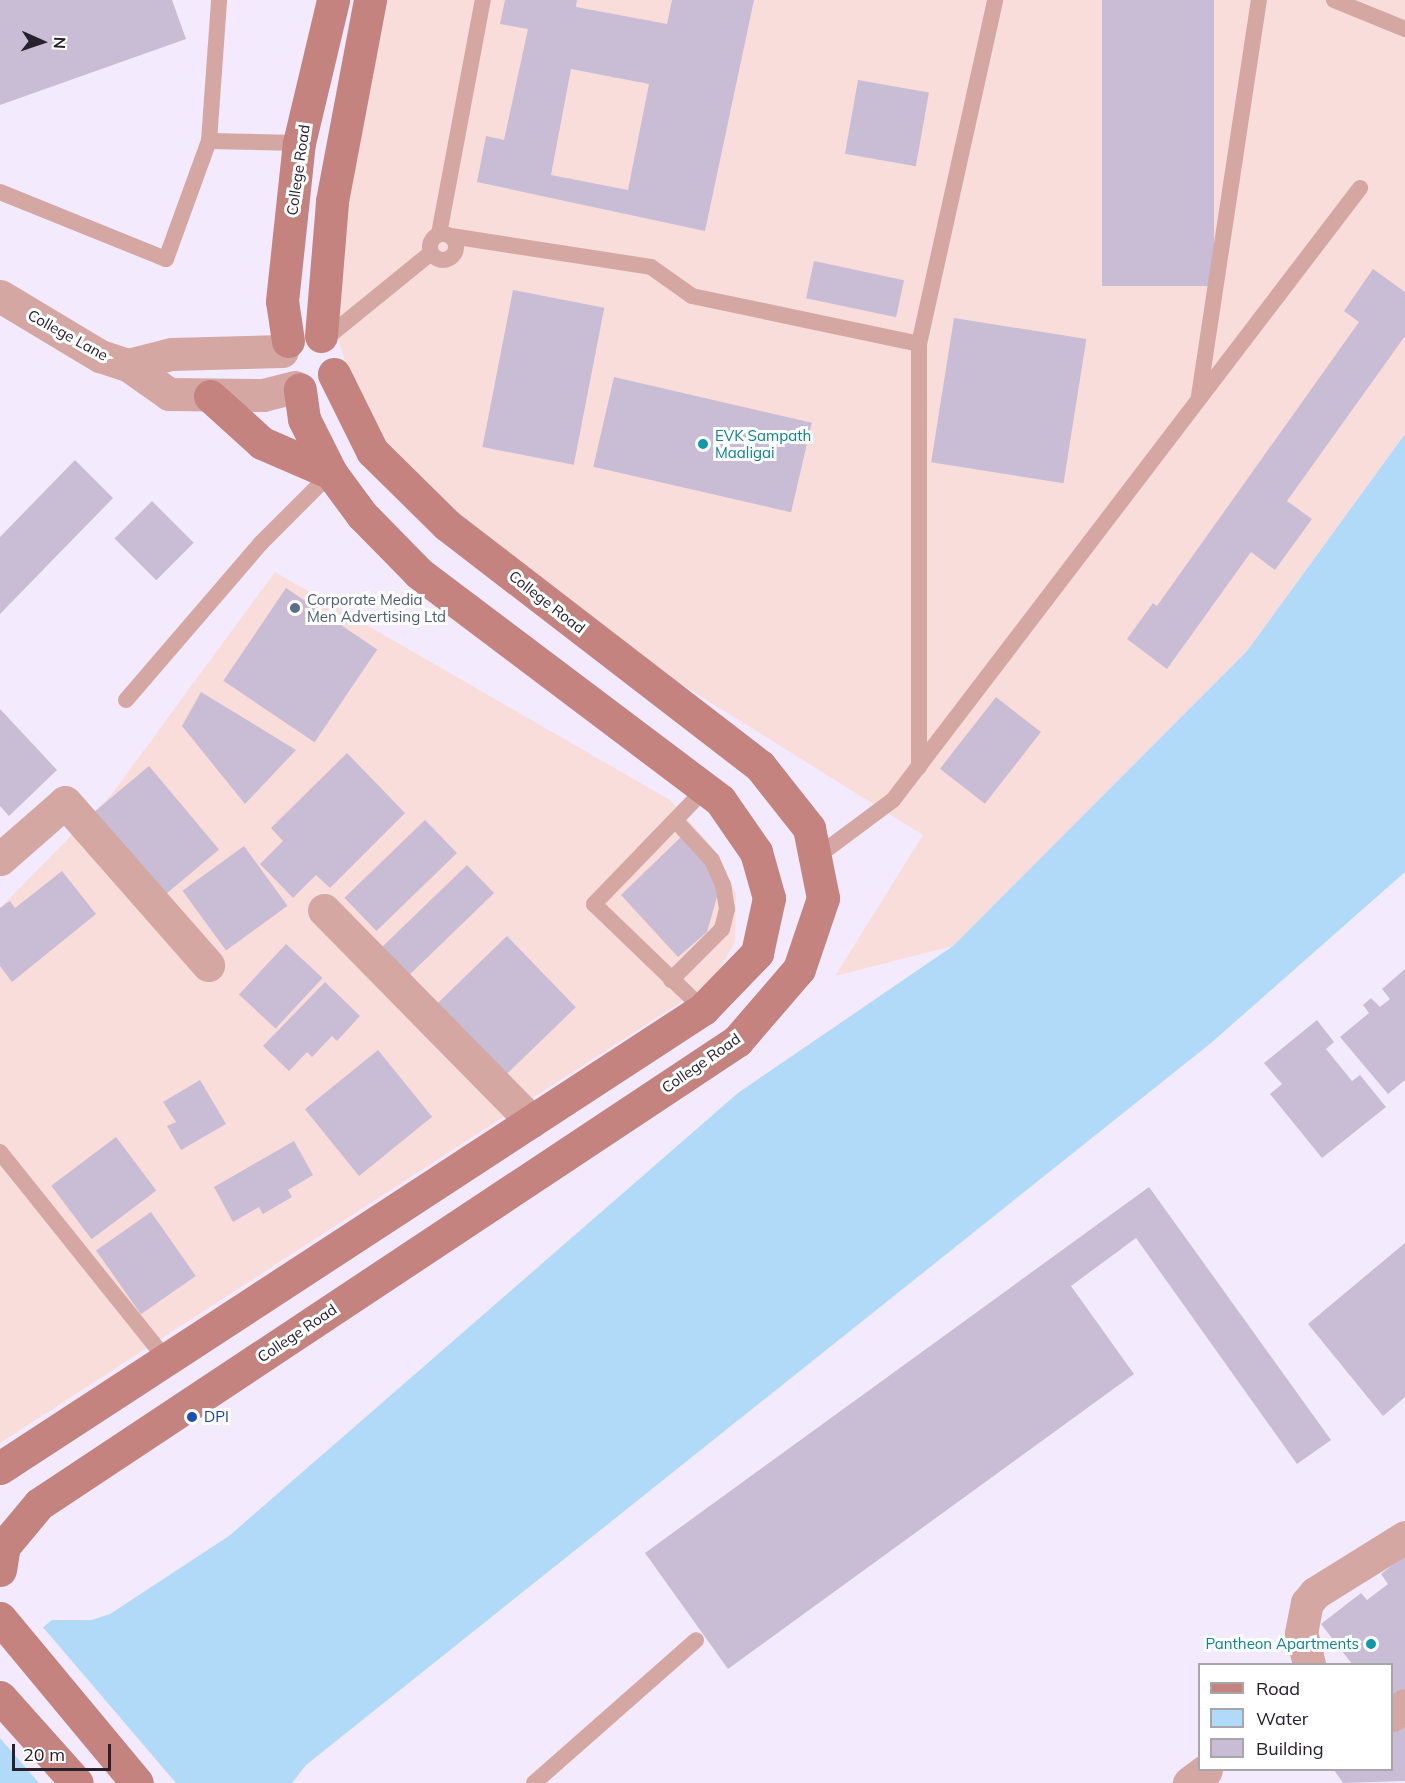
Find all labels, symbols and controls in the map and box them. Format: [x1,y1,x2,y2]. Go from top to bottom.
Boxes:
north arrow [12,12,72,72]
text: N [50,36,70,50]
street label: College Road [283,123,313,217]
street label: College Lane [25,306,111,364]
place label: EVK Sampath Maaligai [715,426,811,461]
marker: EVK Sampath Maaligai [696,437,710,451]
street label: College Road [505,567,589,637]
place label: Corporate Media Men Advertising Ltd [307,590,446,625]
marker: Corporate Media Men Advertising Ltd [288,601,302,615]
street label: College Road [658,1029,744,1097]
street label: College Road [254,1300,340,1366]
place label: DPI [204,1408,229,1426]
marker: DPI [185,1410,199,1424]
place label: Pantheon Apartments [1205,1635,1359,1653]
marker: Pantheon Apartments [1364,1637,1378,1651]
legend [1198,1663,1393,1771]
text: Road [1256,1677,1300,1700]
text: Water [1256,1707,1308,1730]
scale bar [15,1732,114,1770]
text: Building [1256,1737,1324,1760]
text: 20 m [23,1743,65,1766]

